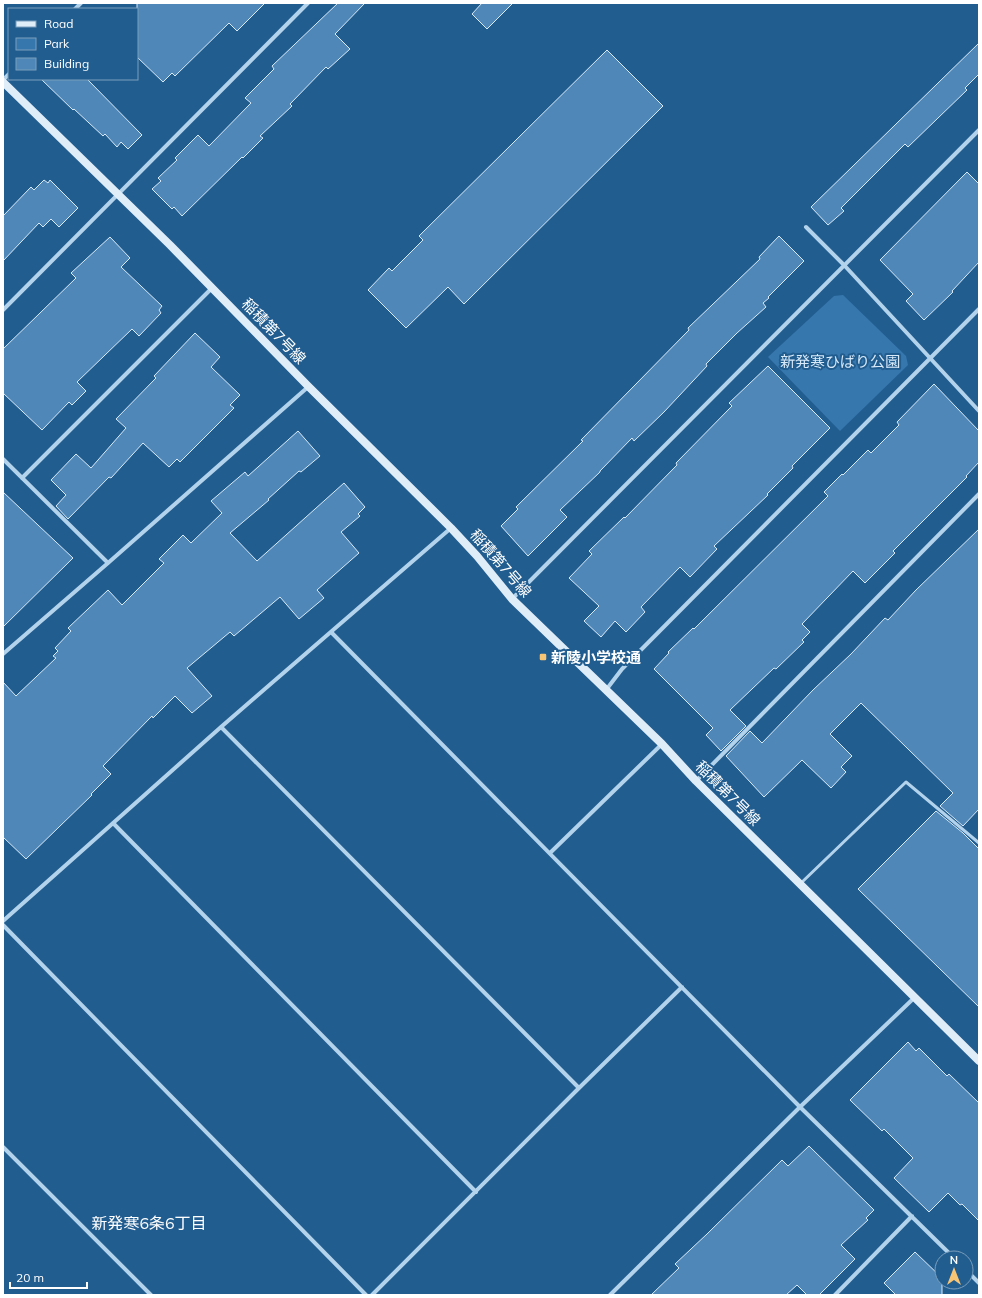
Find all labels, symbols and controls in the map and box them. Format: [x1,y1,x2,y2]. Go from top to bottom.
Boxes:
legend [8,8,138,80]
text: Road [44,16,73,31]
text: Park [44,36,70,51]
text: Building [44,56,89,71]
street label: 稲積第7号線 [238,294,310,368]
park label: 新発寒ひばり公園 [780,352,900,371]
street label: 稲積第7号線 [466,525,536,601]
place label: 新陵小学校通 [551,648,641,667]
marker: 新陵小学校通 [538,652,548,662]
street label: 稲積第7号線 [692,757,764,829]
district label: 新発寒6条6丁目 [91,1213,207,1233]
north arrow [934,1250,974,1290]
text: N [950,1253,958,1267]
scale bar [10,1264,87,1290]
text: 20 m [16,1270,44,1285]

